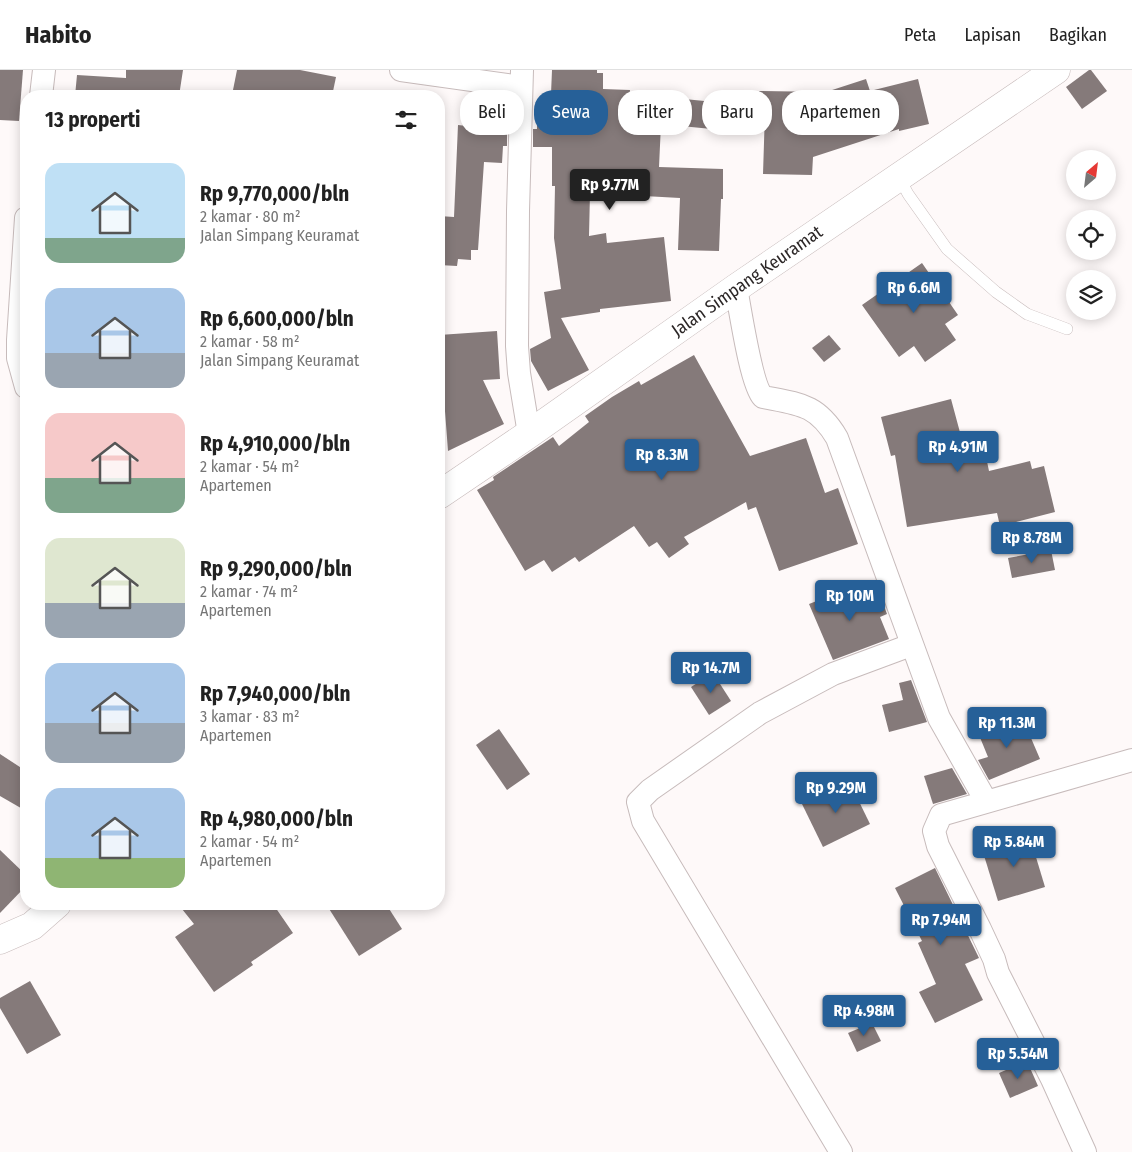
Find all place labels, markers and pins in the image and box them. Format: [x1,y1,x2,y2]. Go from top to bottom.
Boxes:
pin: Rp 9.77M [558,168,662,211]
pin: Rp 6.6M [868,272,960,314]
pin: Rp 4.91M [906,430,1010,473]
pin: Rp 8.3M [616,438,708,481]
pin: Rp 8.78M [980,522,1084,564]
pin: Rp 10M [809,580,891,622]
pin: Rp 14.7M [659,652,763,694]
pin: Rp 11.3M [955,706,1059,749]
pin: Rp 9.29M [784,772,888,814]
pin: Rp 5.84M [962,826,1066,868]
pin: Rp 7.94M [889,904,993,946]
pin: Rp 4.98M [812,994,916,1037]
pin: Rp 5.54M [966,1038,1070,1080]

